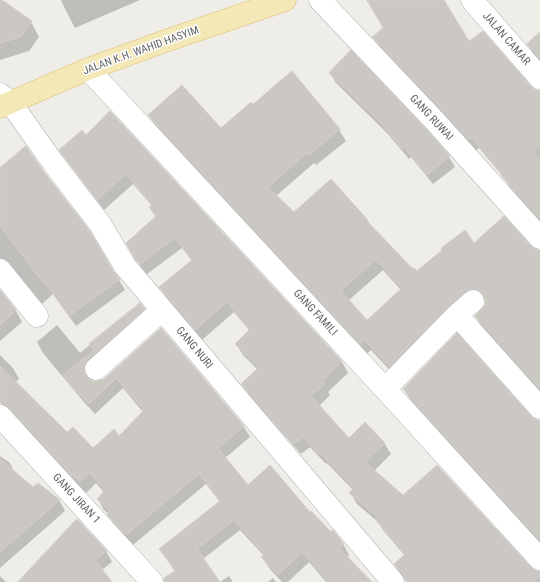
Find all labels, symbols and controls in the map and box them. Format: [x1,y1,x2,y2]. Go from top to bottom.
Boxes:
street label: JALAN CAMAR [479,10,533,68]
street label: JALAN K.H. WAHID HASYIM [81,24,201,78]
street label: GANG RUWAI [406,92,456,144]
street label: GANG FAMILI [290,287,340,339]
street label: GANG NURI [173,325,215,371]
street label: GANG JIRAN 1 [49,471,103,527]

